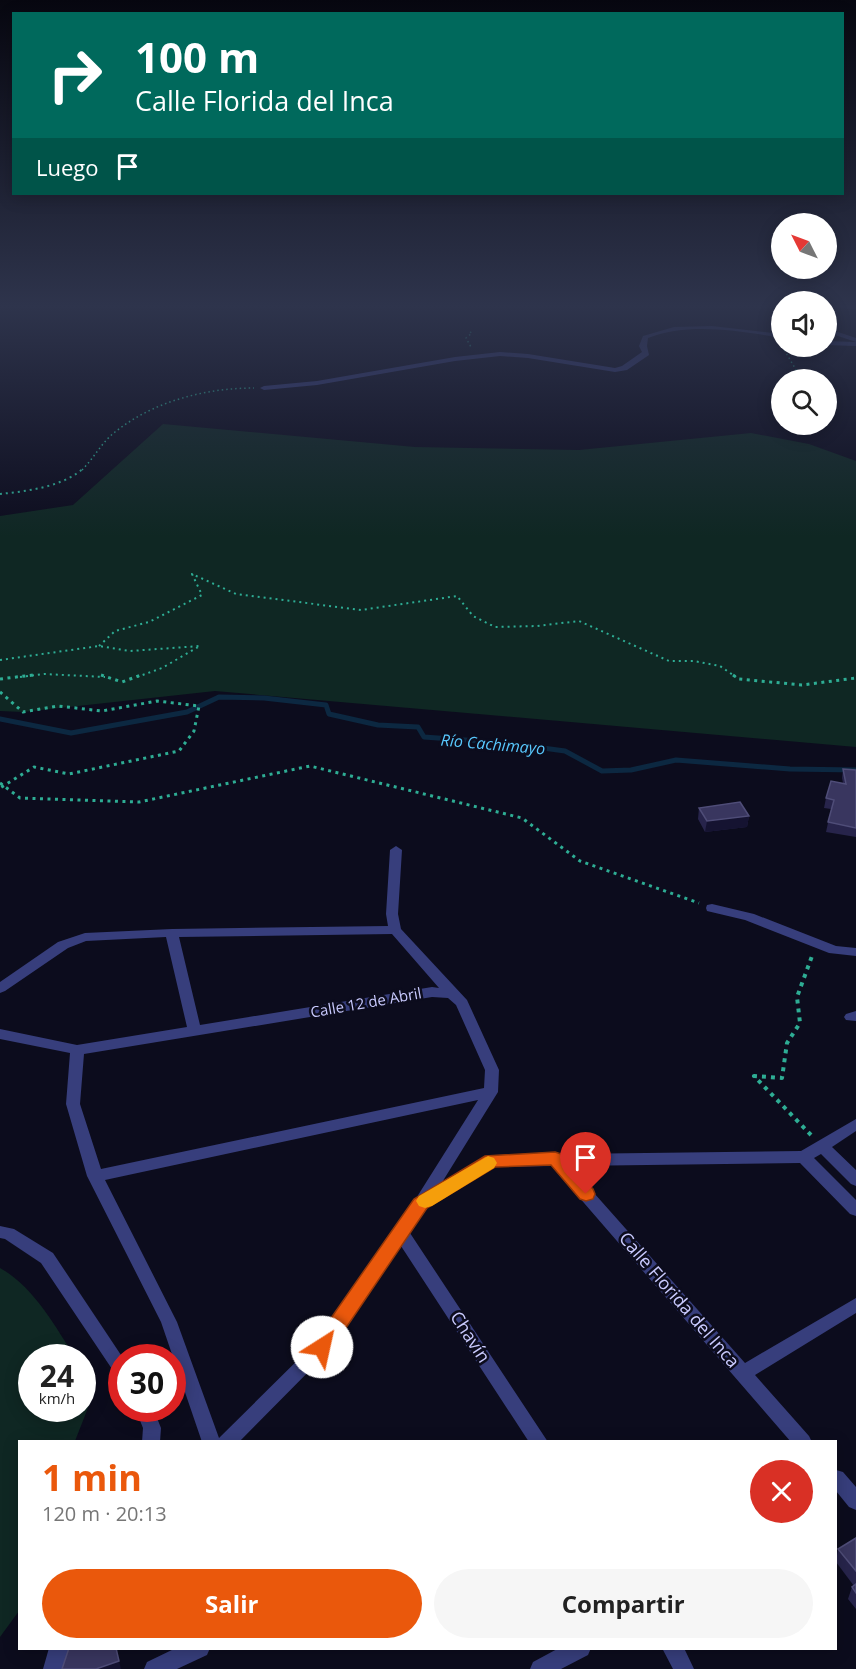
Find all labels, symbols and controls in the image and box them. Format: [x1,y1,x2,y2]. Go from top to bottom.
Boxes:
text: 100 m [135,28,259,85]
icon: right [36,36,114,114]
text: Calle Florida del Inca [135,82,394,119]
icon: arrive [111,150,144,183]
text: Luego [36,152,99,182]
north arrow [771,213,837,279]
map controls [771,213,837,435]
button: sound [771,291,837,357]
button: search [771,369,837,435]
water label: Río Cachimayo [440,728,546,760]
street label: Calle 12 de Abril [309,982,423,1022]
pin [560,1132,611,1194]
icon: arrive [569,1141,602,1174]
street label: Calle Florida del Inca [614,1226,745,1372]
street label: Chavín [445,1306,496,1367]
position arrow [290,1315,354,1379]
speed limit sign: 30 [108,1344,186,1422]
text: 24 [40,1355,74,1396]
text: km/h [39,1388,75,1408]
text: 1 min [42,1453,142,1502]
button: close [750,1460,813,1523]
text: 120 m · 20:13 [42,1500,167,1527]
button: Salir [42,1569,422,1638]
button: Compartir [434,1569,813,1638]

